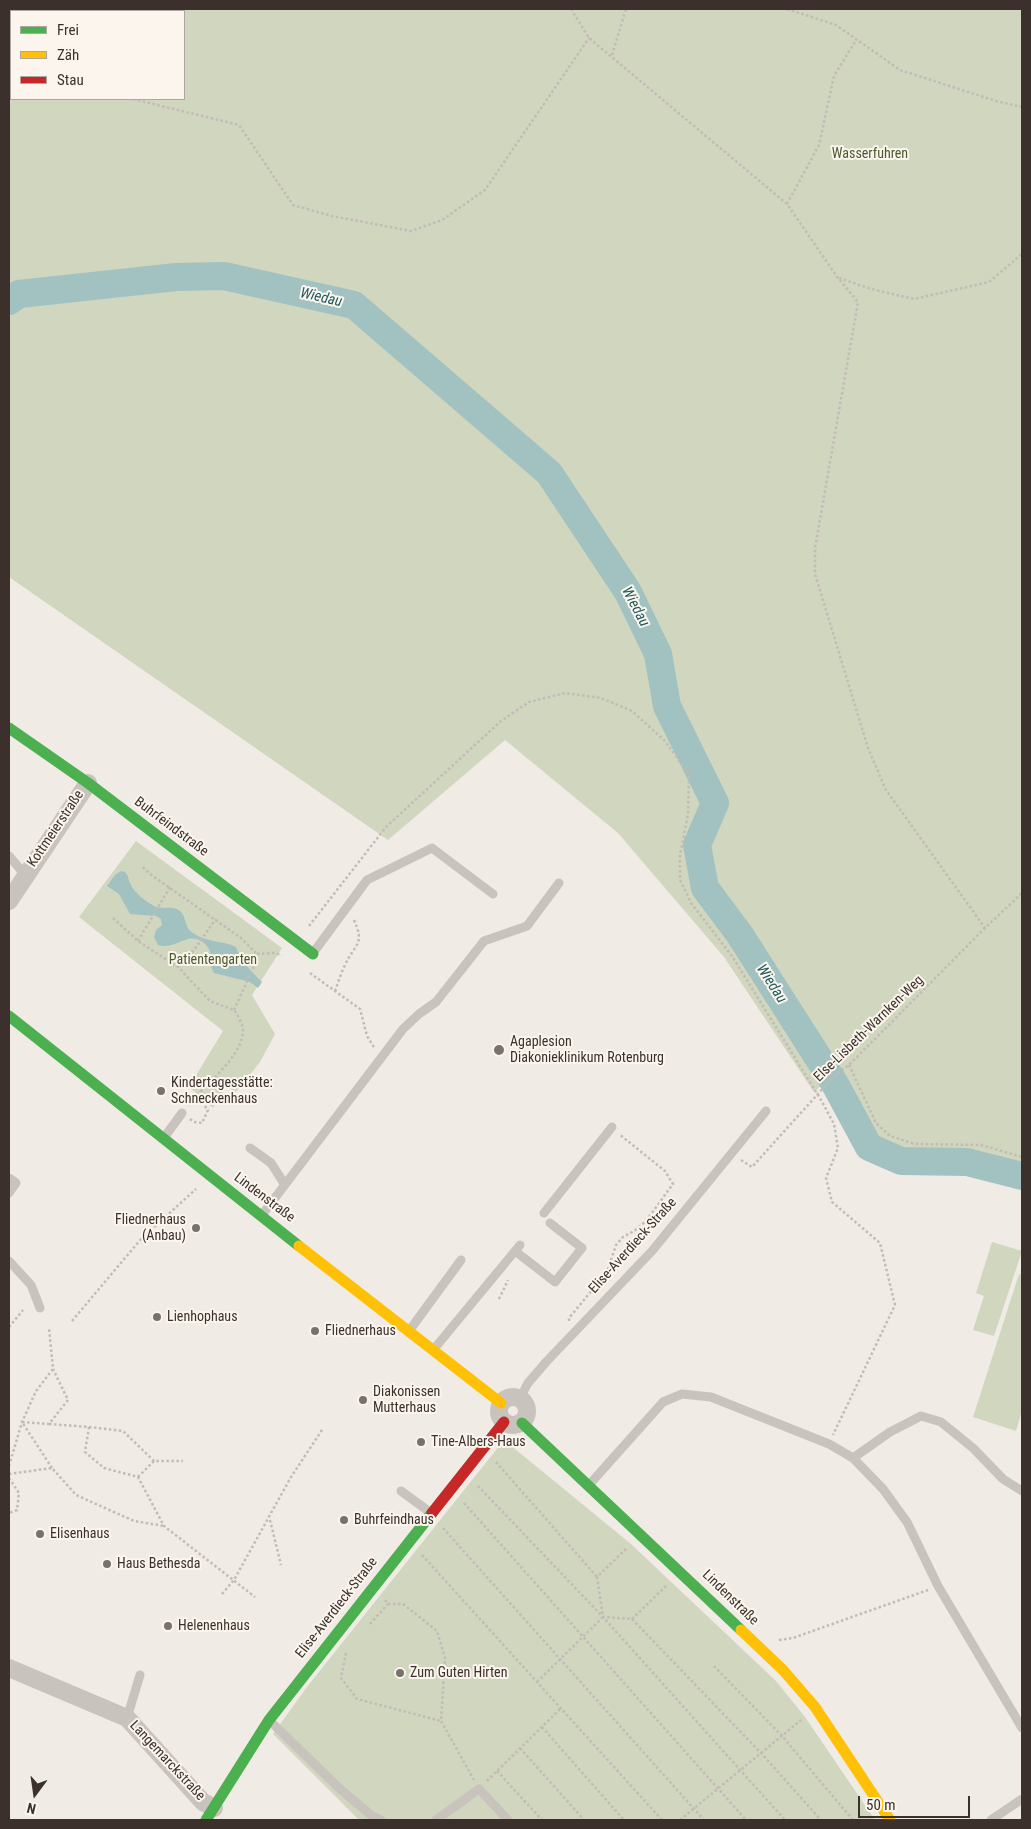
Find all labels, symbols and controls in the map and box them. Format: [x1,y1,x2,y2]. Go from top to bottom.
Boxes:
legend [10,10,185,100]
text: Frei [57,21,79,39]
text: Zäh [57,46,79,64]
text: Stau [57,71,84,89]
park label: Wasserfuhren [832,146,908,162]
water label: Wiedau [298,284,344,312]
water label: Wiedau [617,584,653,630]
street label: Kottmeierstraße [24,787,88,871]
street label: Buhrfeindstraße [131,794,211,860]
park label: Patientengarten [169,952,257,968]
water label: Wiedau [752,961,790,1007]
street label: Else-Lisbeth-Warnken-Weg [811,972,927,1086]
place label: Agaplesion Diakonieklinikum Rotenburg [510,1034,664,1066]
marker: Agaplesion Diakonieklinikum Rotenburg [492,1043,506,1057]
place label: Kindertagesstätte: Schneckenhaus [171,1075,273,1108]
marker: Kindertagesstätte: Schneckenhaus [155,1085,167,1097]
street label: Lindenstraße [230,1170,298,1226]
street label: Elise-Averdieck-Straße [586,1195,680,1297]
place label: Fliednerhaus (Anbau) [115,1212,186,1244]
marker: Fliednerhaus (Anbau) [190,1222,202,1234]
place label: Lienhophaus [167,1309,238,1325]
marker: Lienhophaus [151,1311,163,1323]
place label: Fliednerhaus [325,1323,396,1339]
marker: Fliednerhaus [309,1325,321,1337]
place label: Diakonissen Mutterhaus [373,1384,440,1416]
marker: Diakonissen Mutterhaus [357,1394,369,1406]
place label: Tine-Albers-Haus [431,1434,526,1450]
marker: Tine-Albers-Haus [415,1436,427,1448]
place label: Buhrfeindhaus [354,1512,434,1528]
marker: Buhrfeindhaus [338,1514,350,1526]
place label: Elisenhaus [50,1526,110,1542]
marker: Elisenhaus [34,1528,46,1540]
street label: Elise-Averdieck-Straße [292,1554,382,1662]
place label: Haus Bethesda [117,1556,200,1572]
marker: Haus Bethesda [101,1558,113,1570]
street label: Lindenstraße [698,1567,762,1629]
place label: Helenenhaus [178,1618,250,1634]
marker: Helenenhaus [162,1620,174,1632]
place label: Zum Guten Hirten [410,1665,507,1681]
marker: Zum Guten Hirten [394,1667,406,1679]
street label: Langemarckstraße [126,1718,208,1804]
north arrow [10,1769,60,1819]
scale bar [861,1786,974,1818]
text: 50 m [866,1796,896,1814]
text: N [25,1800,37,1817]

